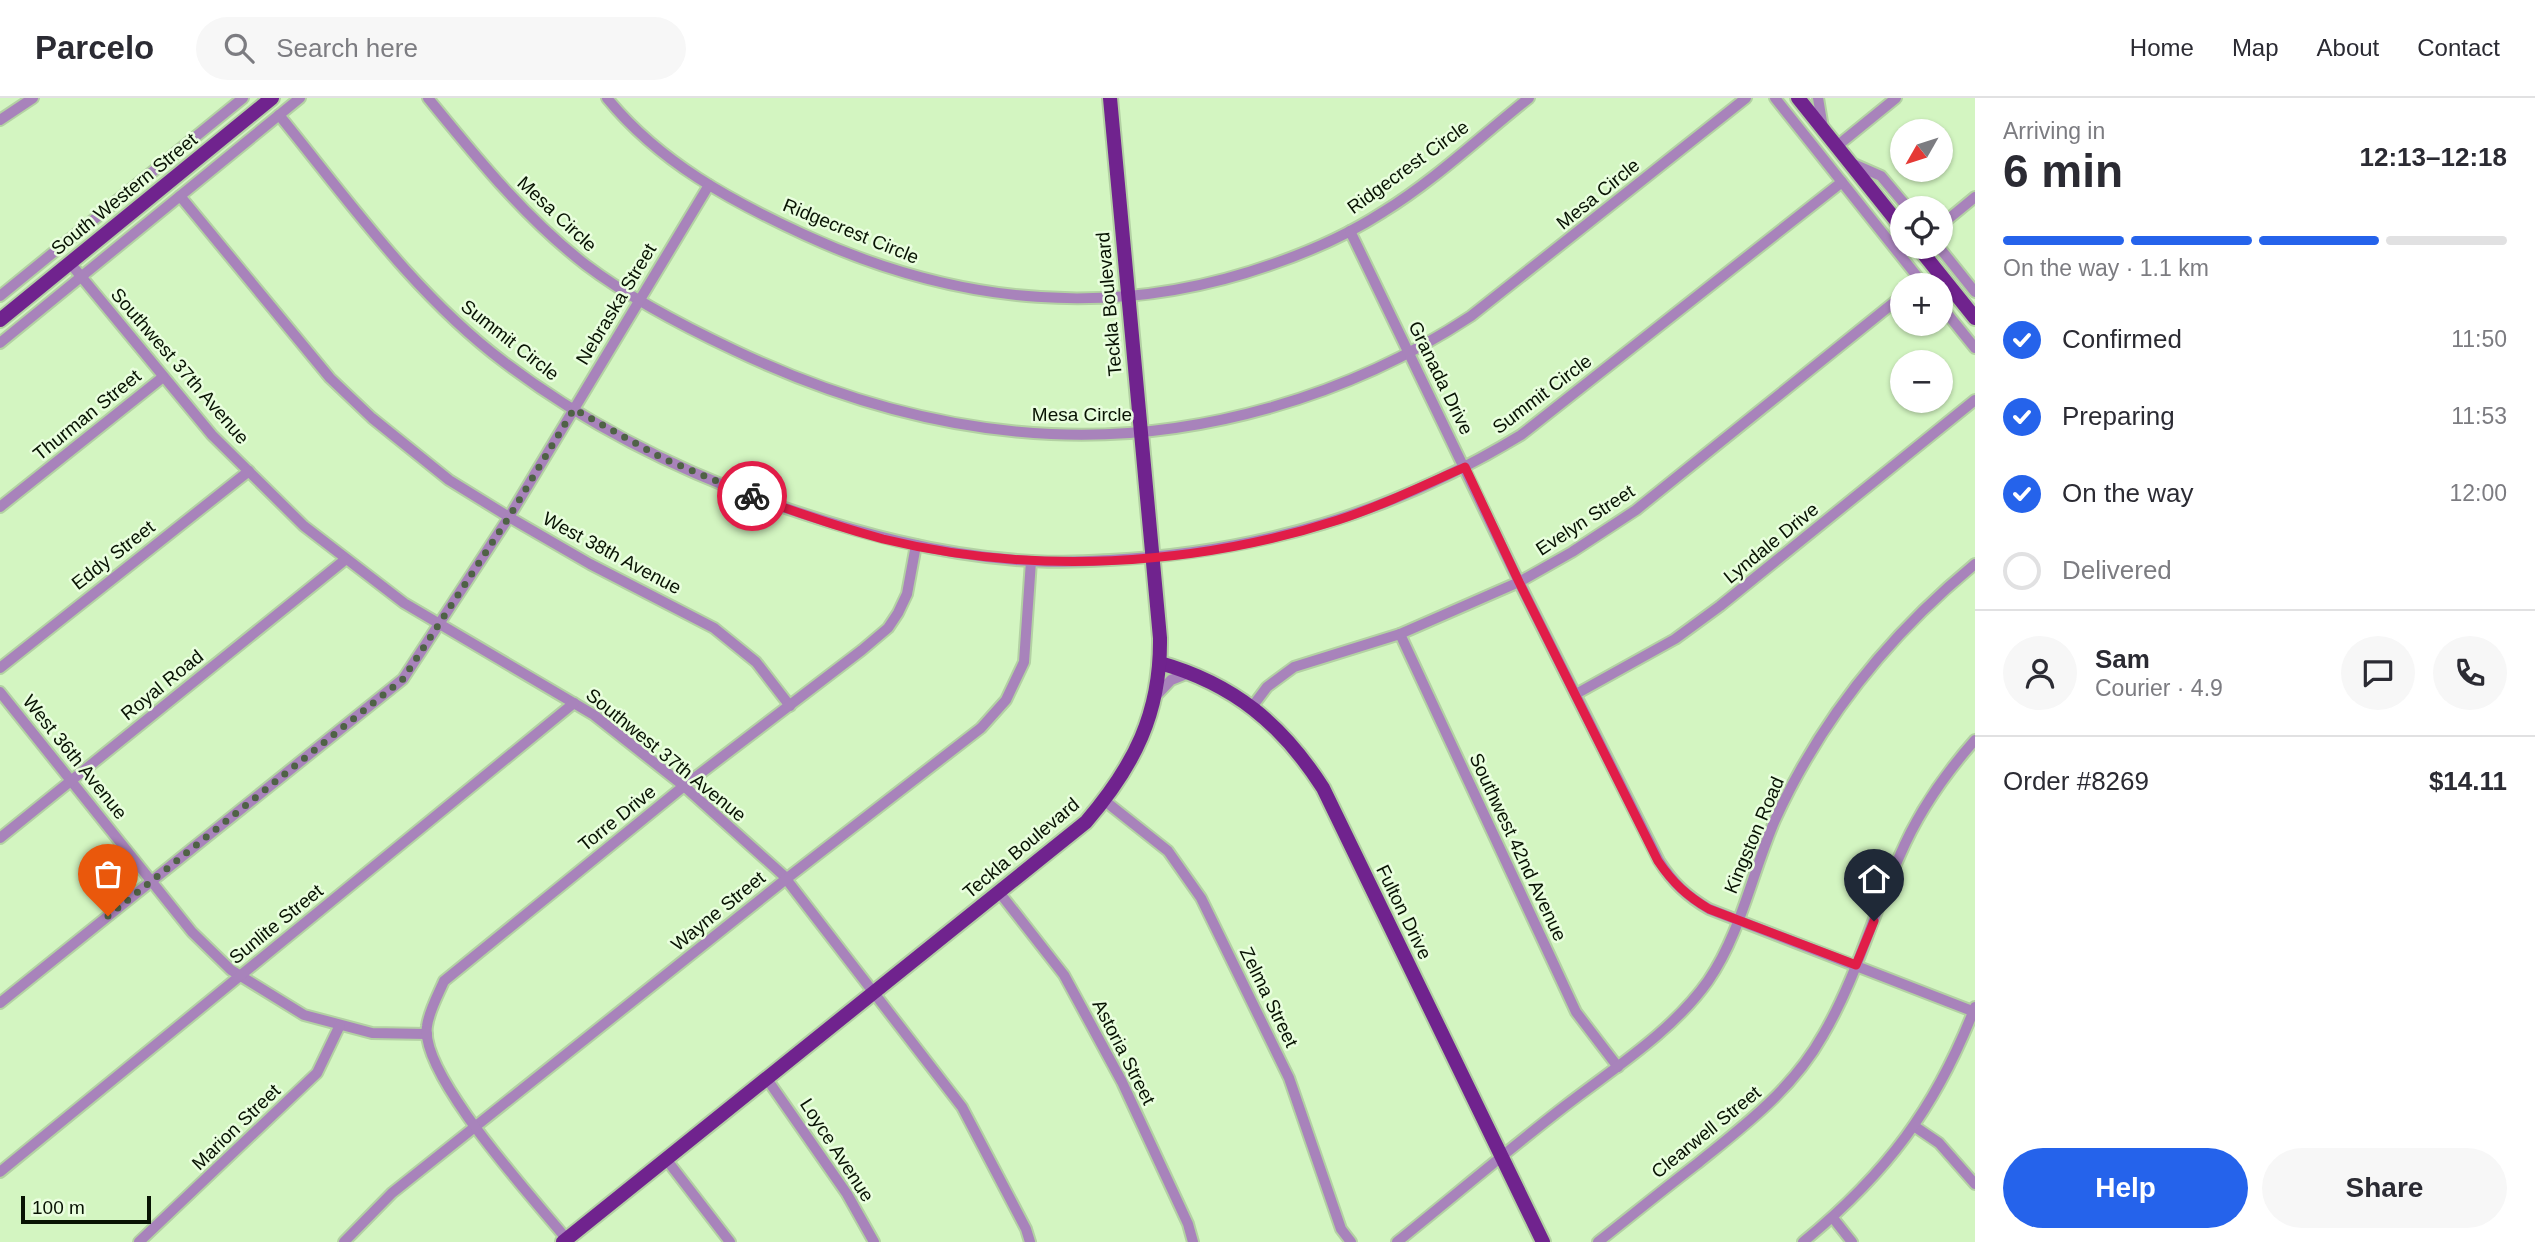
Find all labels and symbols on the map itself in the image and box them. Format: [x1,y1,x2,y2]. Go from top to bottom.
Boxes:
street label: Ridgecrest Circle [1343,116,1473,218]
north arrow [1890,119,1953,182]
street label: South Western Street [47,128,202,259]
street label: Mesa Circle [1552,154,1644,234]
street label: Mesa Circle [513,172,601,256]
street label: Ridgecrest Circle [780,194,922,268]
street label: Teckla Boulevard [1092,231,1126,377]
street label: Nebraska Street [572,239,661,368]
street label: Southwest 37th Avenue [107,284,253,448]
street label: Summit Circle [457,295,563,385]
street label: Granada Drive [1404,318,1478,438]
street label: Summit Circle [1488,350,1596,438]
street label: Thurman Street [29,365,145,465]
street label: Mesa Circle [1032,404,1132,425]
courier [717,461,787,531]
street label: Evelyn Street [1532,480,1639,560]
street label: Lyndale Drive [1720,499,1822,587]
street label: West 38th Avenue [539,508,685,598]
street label: Eddy Street [67,516,159,594]
street label: Royal Road [117,646,207,724]
street label: Southwest 37th Avenue [582,684,750,826]
street label: West 36th Avenue [19,691,131,823]
street label: Southwest 42nd Avenue [1465,750,1571,944]
street label: Kingston Road [1720,774,1788,896]
street label: Torre Drive [574,781,660,855]
street label: Teckla Boulevard [959,793,1083,903]
pin [78,844,138,916]
pin [1844,849,1904,921]
street label: Fulton Drive [1372,861,1436,963]
street label: Wayne Street [667,866,770,955]
street label: Sunlite Street [225,879,327,968]
street label: Zelma Street [1236,944,1303,1051]
street label: Astoria Street [1089,996,1160,1109]
street label: Marion Street [188,1079,285,1174]
street label: Clearwell Street [1647,1081,1765,1182]
street label: Loyce Avenue [796,1094,878,1206]
scale bar [21,1193,150,1225]

